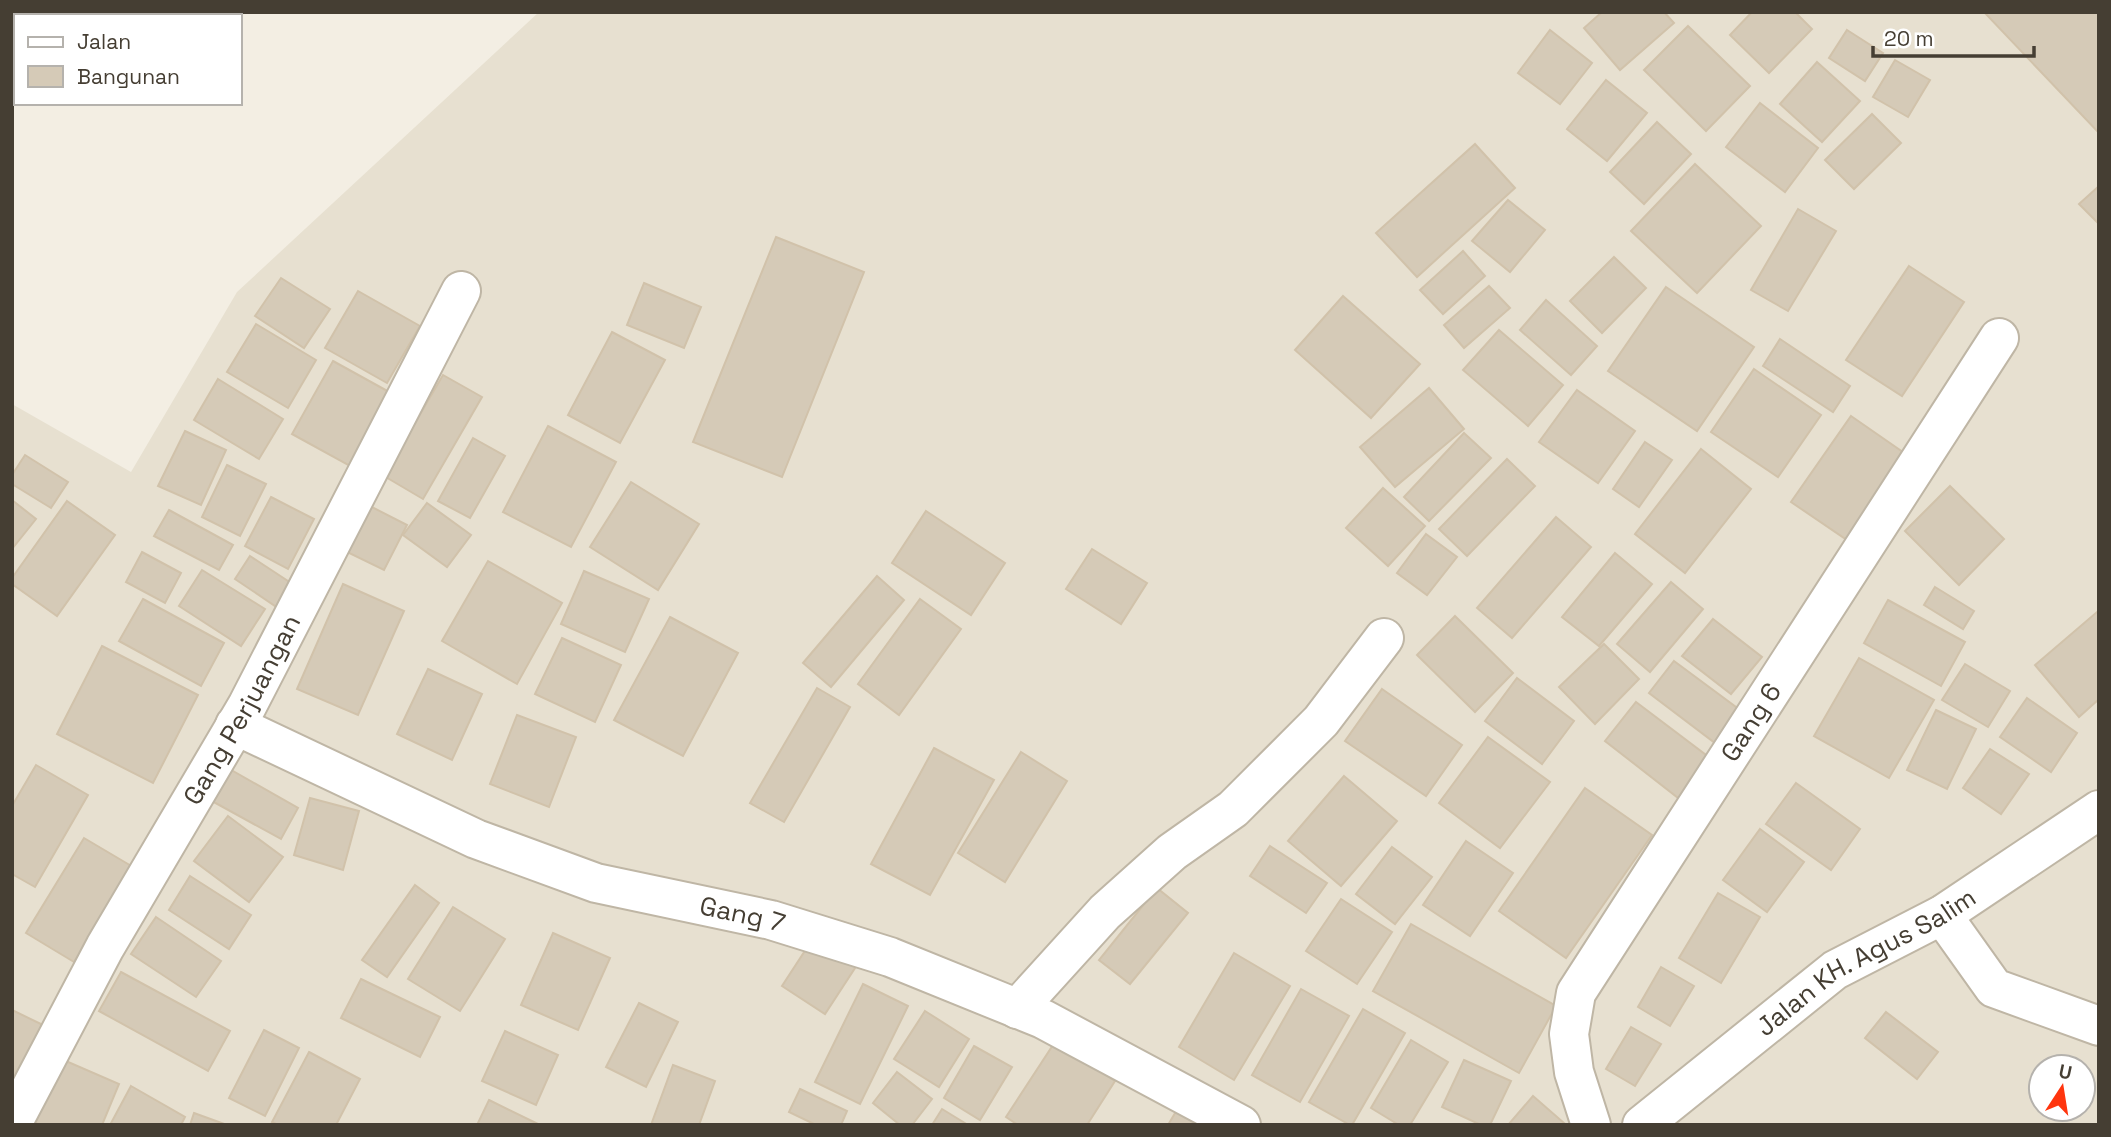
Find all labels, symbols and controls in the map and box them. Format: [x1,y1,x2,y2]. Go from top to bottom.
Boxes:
legend [14,14,242,105]
scale bar [1873,14,2034,58]
text: 20 m [1884,25,1934,52]
text: Jalan [77,28,131,55]
text: Bangunan [77,63,180,90]
street label: Gang Perjuangan [175,609,308,811]
street label: Gang 6 [1713,676,1789,768]
street label: Jalan KH. Agus Salim [1749,880,1982,1044]
street label: Gang 7 [697,888,789,940]
north arrow [2027,1053,2097,1123]
text: U [2057,1058,2074,1085]

